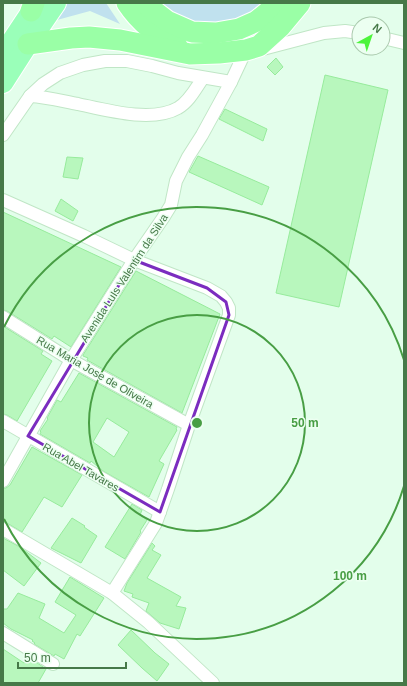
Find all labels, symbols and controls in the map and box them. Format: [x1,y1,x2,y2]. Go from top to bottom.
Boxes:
north arrow [351,16,391,56]
text: N [371,21,384,36]
street label: Avenida LuIs Valentim da Silva [78,211,171,344]
street label: Rua Maria Jose de Oliveira [35,334,156,411]
centre of rings [190,416,204,430]
text: 50 m [291,416,319,430]
street label: Rua Abel Tavares [41,440,122,494]
text: 100 m [333,569,367,583]
scale bar [18,644,126,670]
text: 50 m [24,651,51,665]

